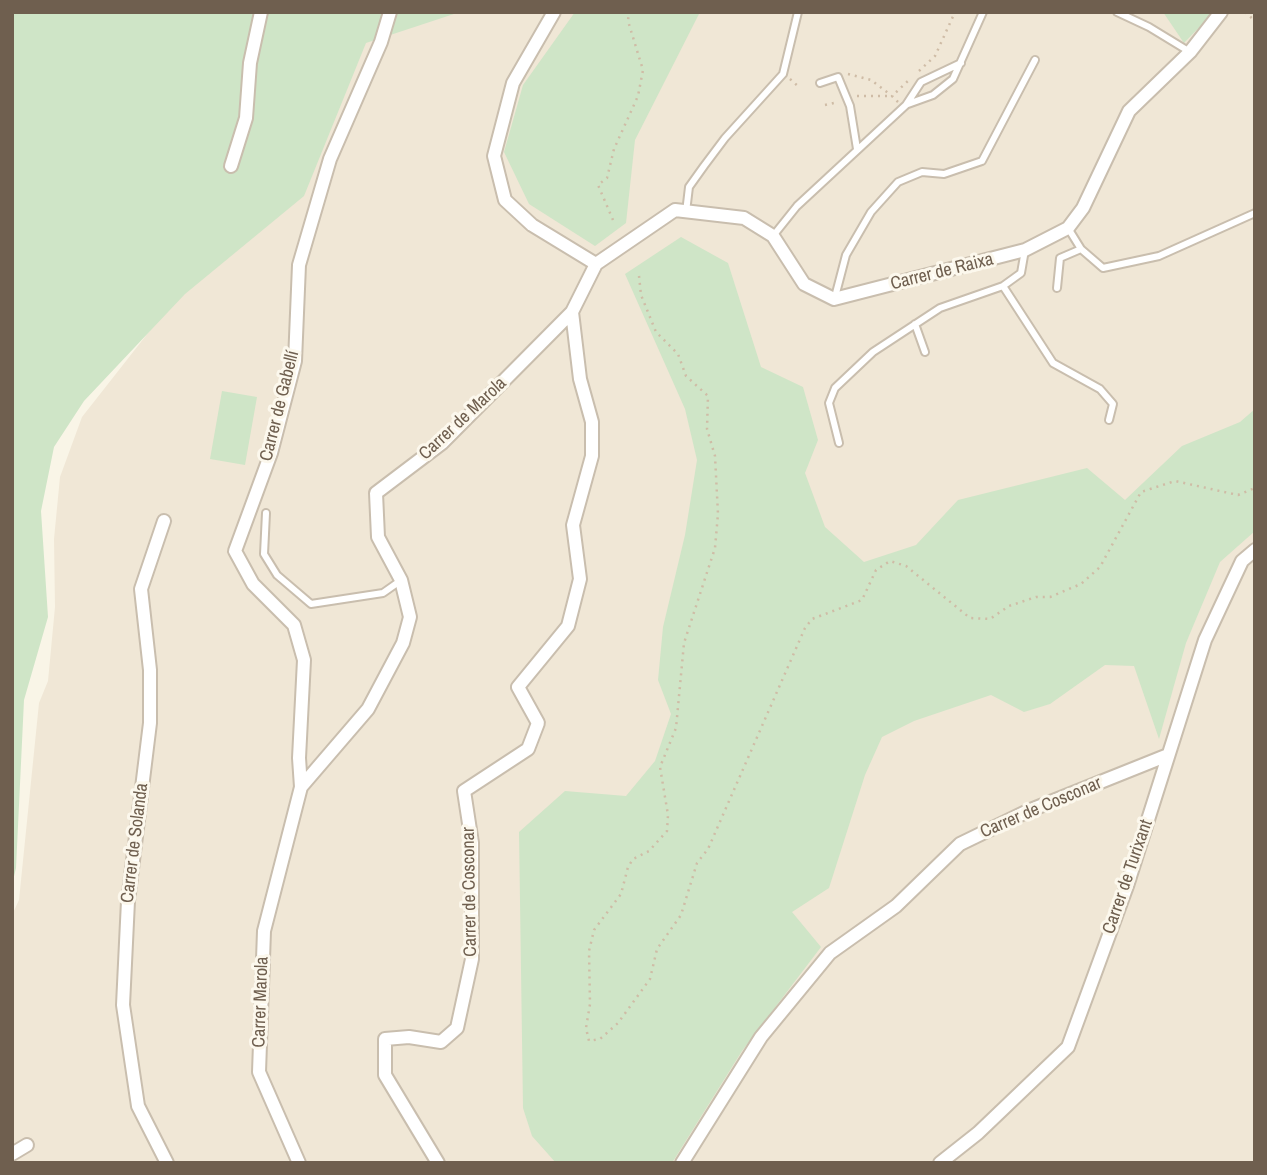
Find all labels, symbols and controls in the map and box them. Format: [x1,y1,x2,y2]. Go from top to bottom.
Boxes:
street label: Carrer de Raixa [888,249,996,295]
street label: Carrer de Gabellí [256,348,304,464]
street label: Carrer de Marola [415,373,511,465]
street label: Carrer de Cosconar [977,773,1105,843]
street label: Carrer de Solanda [117,782,153,904]
street label: Carrer de Turixant [1098,817,1158,937]
street label: Carrer de Cosconar [458,827,482,957]
street label: Carrer Marola [249,956,273,1048]

